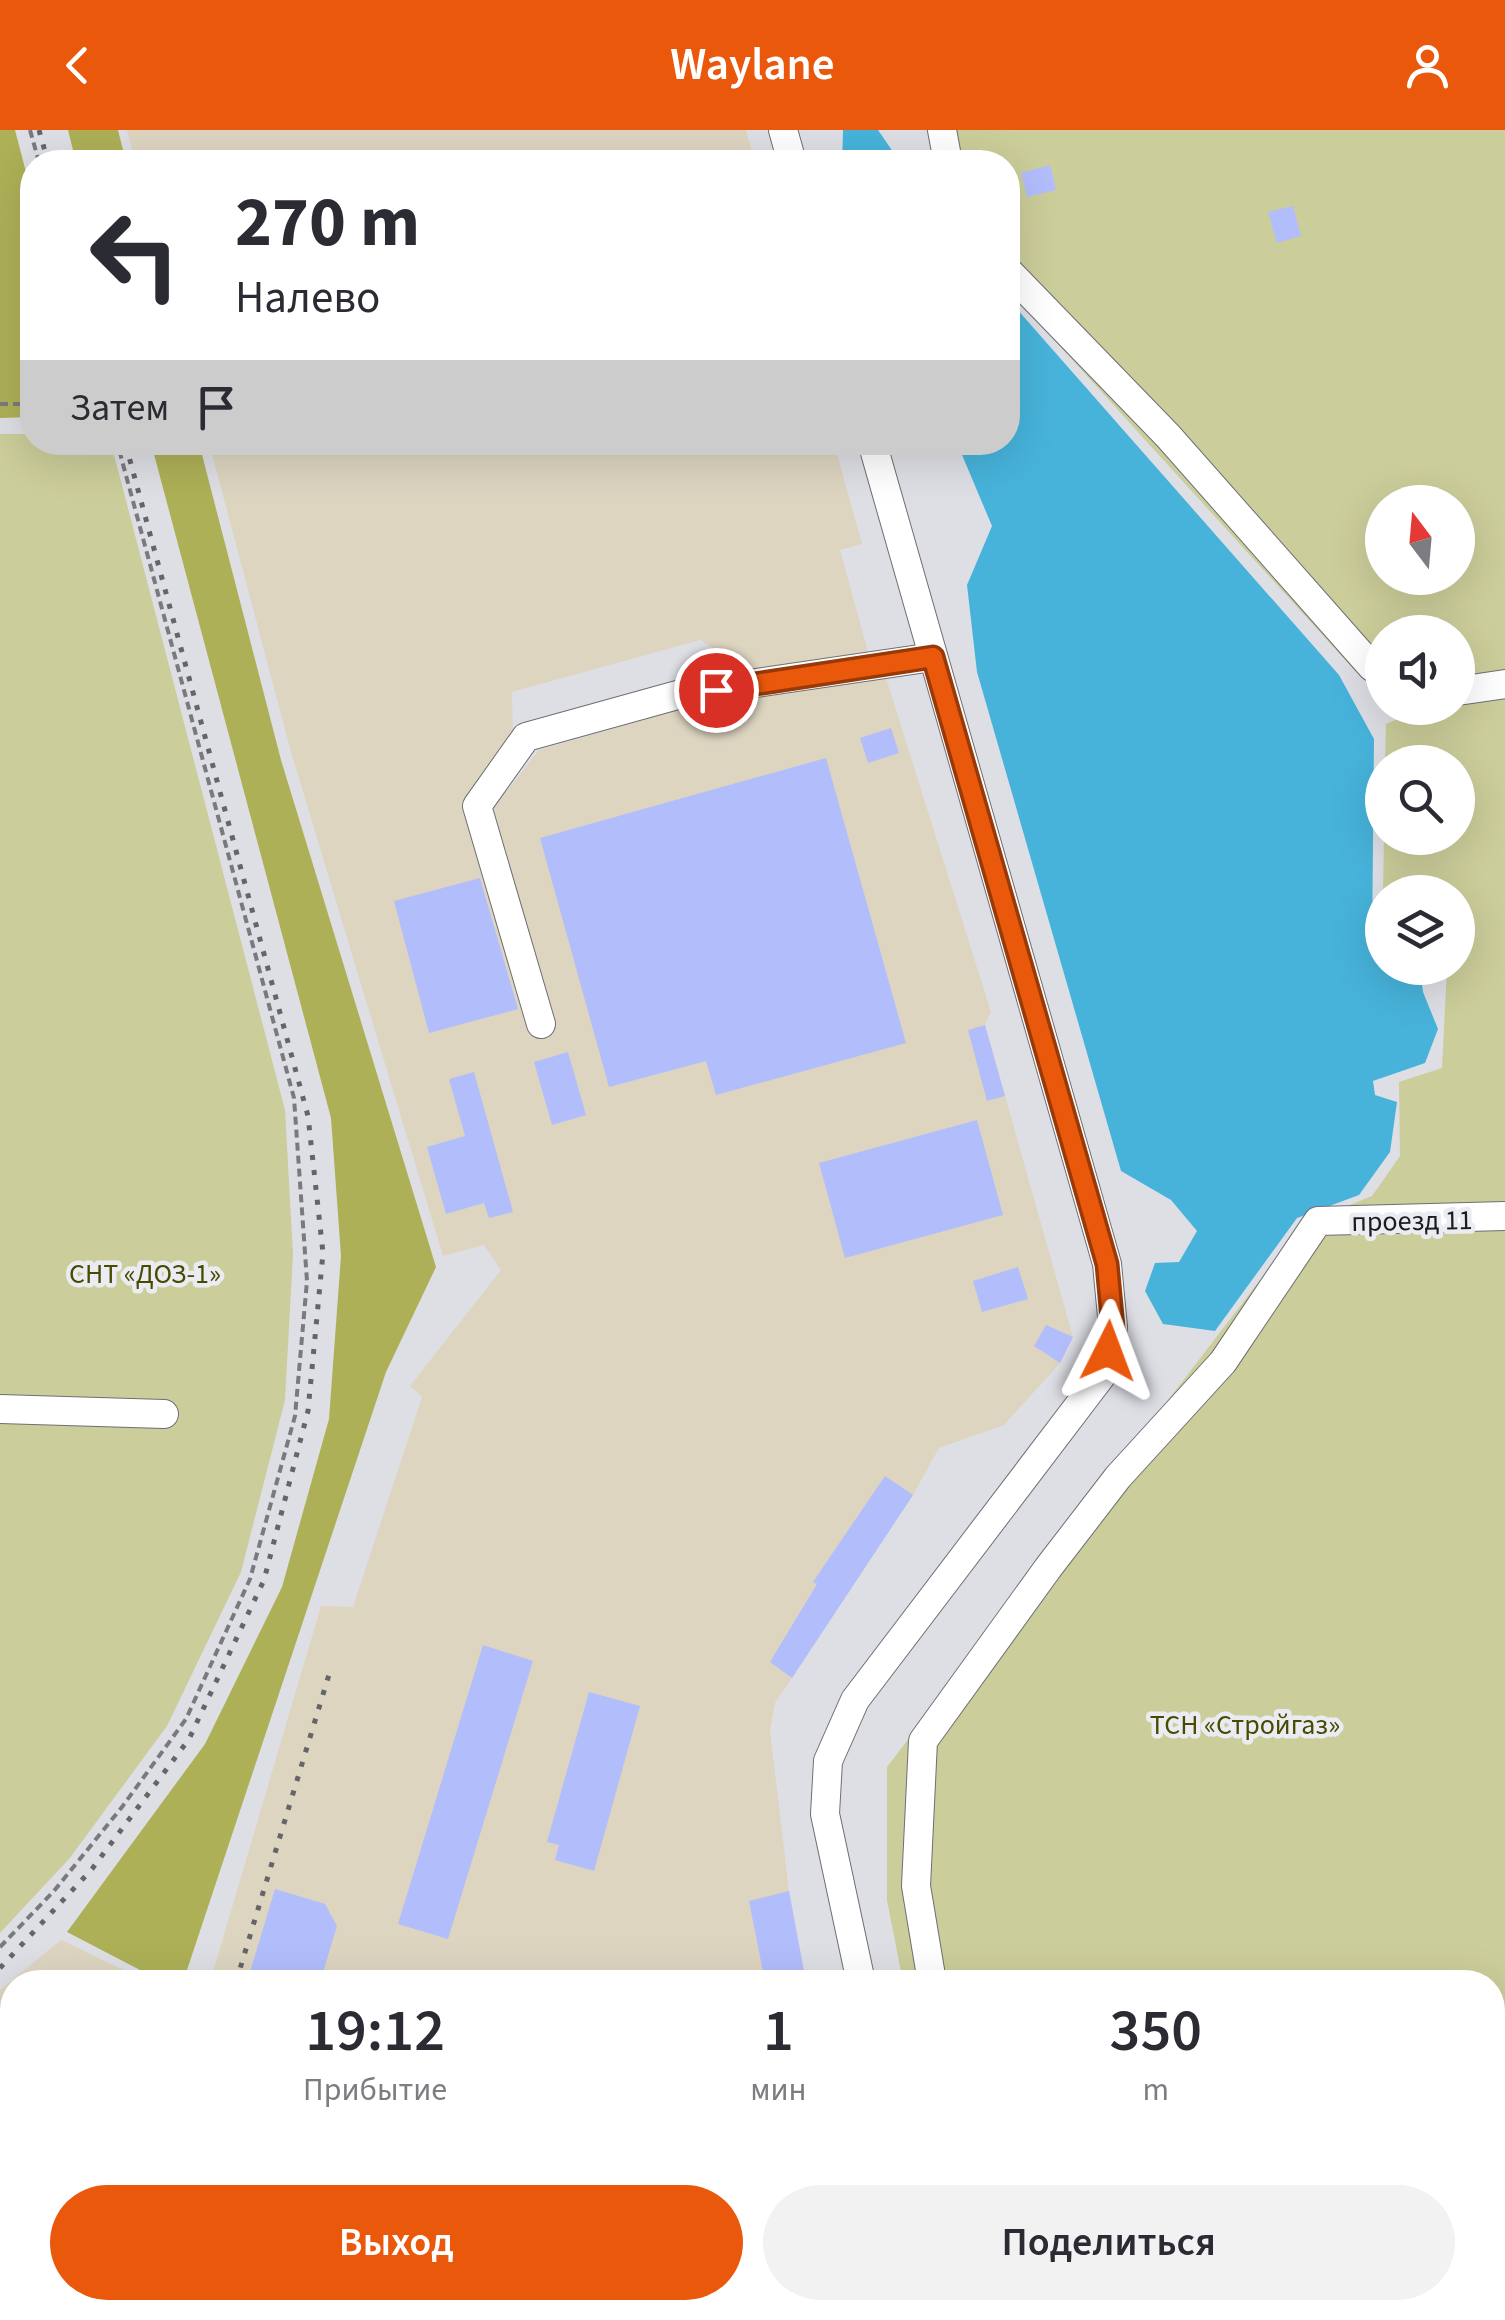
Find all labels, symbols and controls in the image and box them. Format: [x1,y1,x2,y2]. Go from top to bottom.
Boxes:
text: Waylane [670,33,835,97]
icon: back [50,38,105,93]
icon: person [1400,38,1455,93]
text: 270 m [235,173,420,273]
icon: left [70,190,200,320]
text: Налево [235,266,381,330]
icon: arrive [189,380,244,435]
text: Затем [70,381,169,435]
north arrow [1365,485,1475,595]
map controls [1365,485,1475,985]
button: sound [1365,615,1475,725]
pin [674,648,759,733]
icon: arrive [689,663,744,718]
button: search [1365,745,1475,855]
button: layers [1365,875,1475,985]
street label: проезд 11 [1351,1200,1473,1242]
park label: СНТ «ДОЗ-1» [69,1254,221,1294]
position arrow [1056,1299,1160,1403]
park label: ТСН «Стройгаз» [1150,1705,1340,1745]
text: 19:12 [305,1989,445,2074]
text: 1 [763,1989,794,2074]
text: 350 [1110,1989,1202,2074]
text: Прибытие [303,2067,447,2113]
text: мин [750,2067,807,2113]
text: m [1143,2067,1169,2113]
button: Выход [50,2185,743,2300]
button: Поделиться [763,2185,1455,2300]

